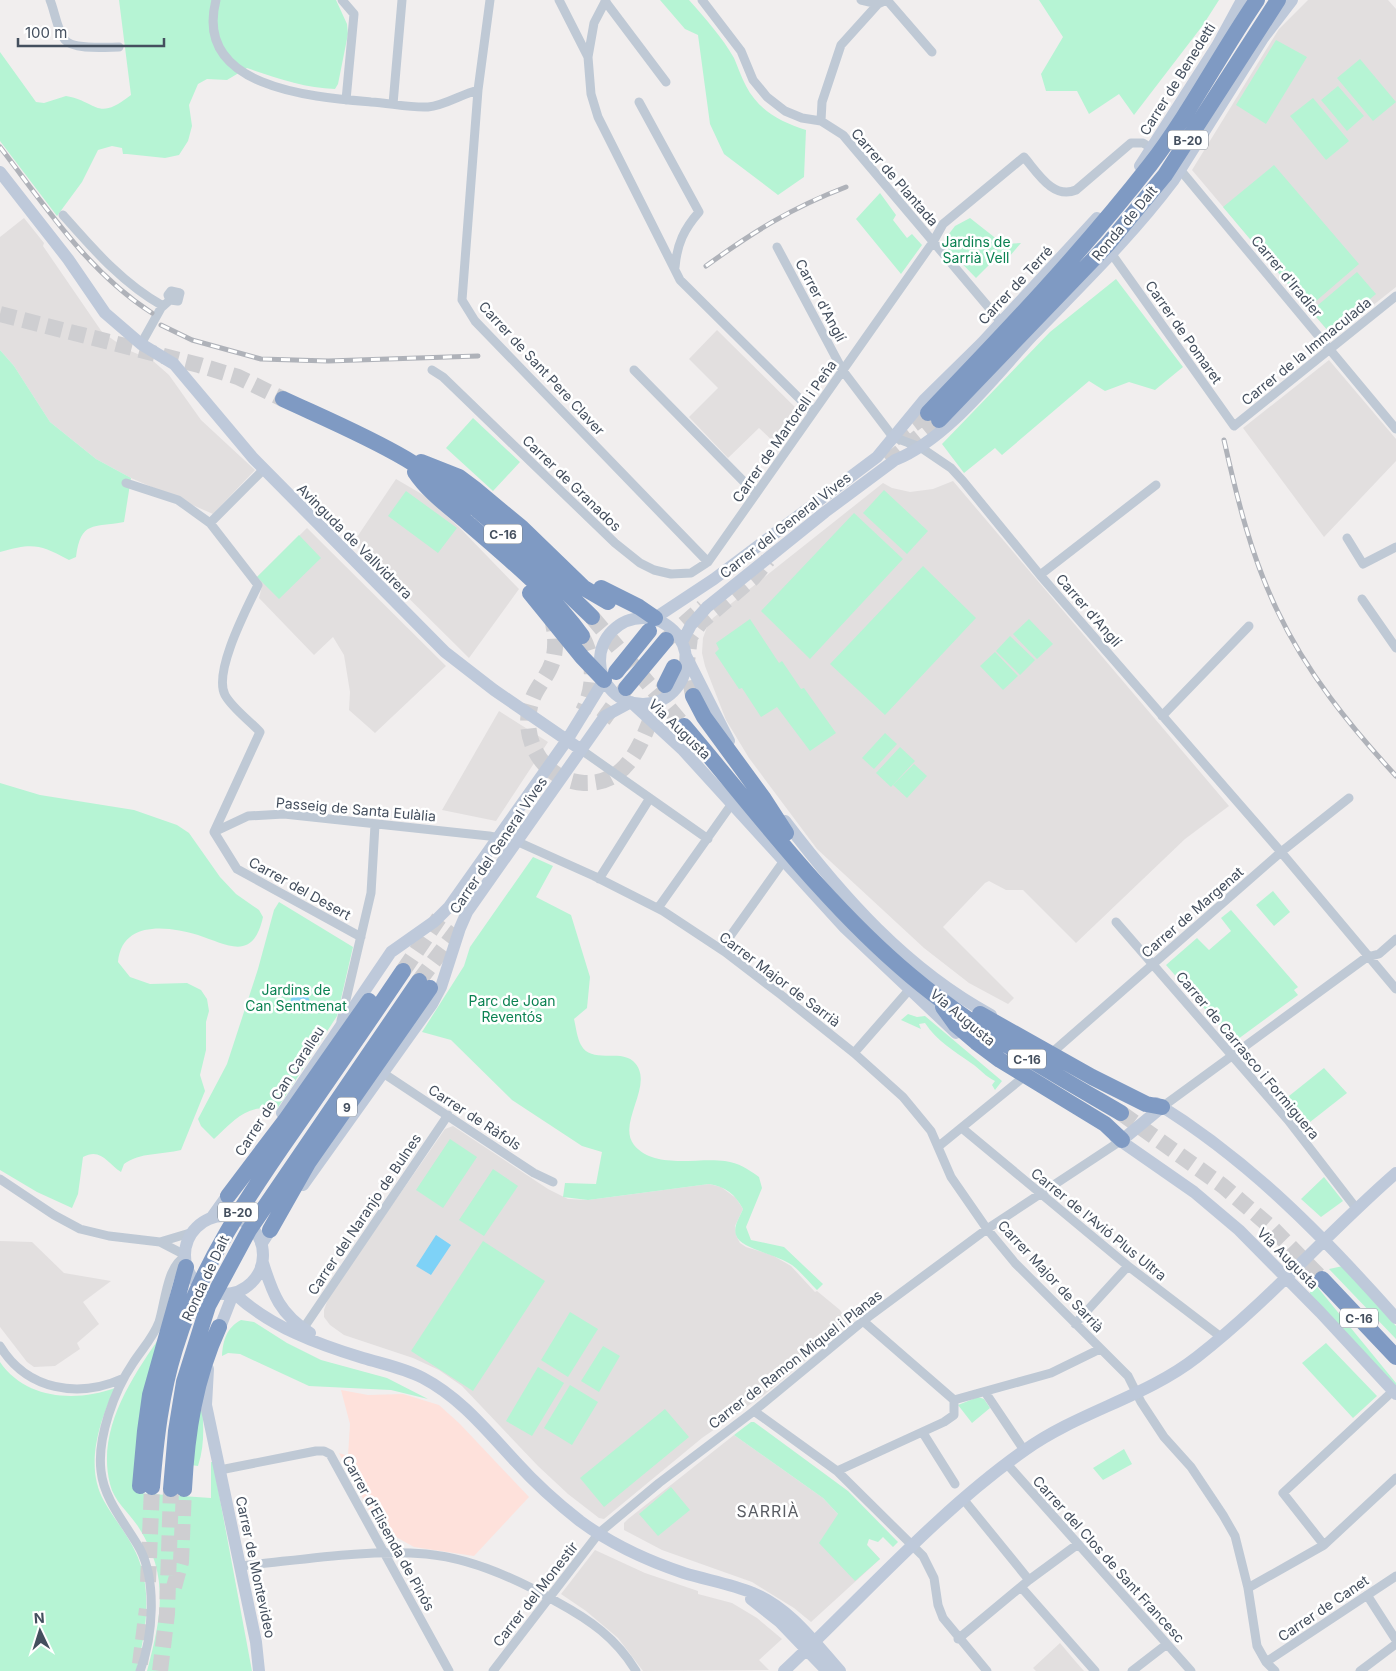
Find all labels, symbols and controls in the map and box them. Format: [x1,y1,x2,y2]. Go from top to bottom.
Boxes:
scale bar [18,15,164,47]
street label: Carrer de Benedetti [1136,20,1218,138]
text: 100 m [25,23,67,42]
street label: Carrer de Plantada [848,125,942,229]
road number: B-20 [1168,130,1208,150]
street label: Ronda de Dalt [1088,182,1161,264]
street label: Carrer d'Iradier [1248,232,1326,320]
park label: Jardins de Sarrià Vell [941,233,1011,266]
street label: Carrer de Terré [974,242,1056,328]
street label: Carrer d'Anglí [792,256,850,345]
street label: Carrer de Pomaret [1142,277,1226,387]
street label: Carrer de la Immaculada [1238,293,1374,409]
street label: Carrer de Sant Pere Claver [476,298,608,438]
street label: Carrer de Martorell i Peña [728,357,840,505]
street label: Carrer de Granados [519,431,625,535]
street label: Carrer del General Vives [716,469,854,581]
street label: Avinguda de Vallvidrera [294,480,416,602]
road number: C-16 [484,524,522,544]
street label: Carrer d'Anglí [1053,570,1126,650]
street label: Via Augusta [645,695,715,763]
street label: Carrer del General Vives [446,773,550,917]
street label: Passeig de Santa Eulàlia [275,794,437,824]
street label: Carrer del Desert [246,853,354,923]
street label: Carrer de Margenat [1137,863,1247,961]
street label: Carrer Major de Sarrià [716,928,844,1030]
street label: Carrer de Carrasco i Formiguera [1173,968,1323,1142]
park label: Jardins de Can Sentmenat [245,981,347,1014]
street label: Via Augusta [927,985,999,1049]
park label: Parc de Joan Reventós [468,992,556,1025]
street label: Carrer de Can Caralleu [231,1023,327,1159]
road number: C-16 [1008,1050,1046,1068]
street label: Carrer de Ràfols [425,1081,525,1153]
road number: 9 [337,1098,357,1116]
street label: Carrer del Naranjo de Bulnes [304,1130,424,1298]
street label: Carrer de l'Avió Plus Ultra [1028,1164,1170,1284]
road number: B-20 [218,1202,258,1222]
street label: Carrer Major de Sarrià [995,1216,1107,1336]
street label: Via Augusta [1254,1224,1322,1292]
street label: Ronda de Dalt [178,1232,232,1324]
street label: Carrer de Ramon Miquel i Planas [705,1286,885,1432]
road number: C-16 [1340,1309,1378,1328]
street label: Carrer d'Elisenda de Pinós [339,1452,439,1614]
street label: Carrer del Clos de Sant Francesc [1030,1472,1188,1646]
street label: Carrer de Montevideo [233,1494,279,1640]
district label: SARRIÀ [736,1501,800,1521]
street label: Carrer del Monestir [489,1538,581,1650]
street label: Carrer de Canet [1274,1571,1372,1645]
north arrow [15,1606,65,1656]
text: N [33,1609,45,1626]

